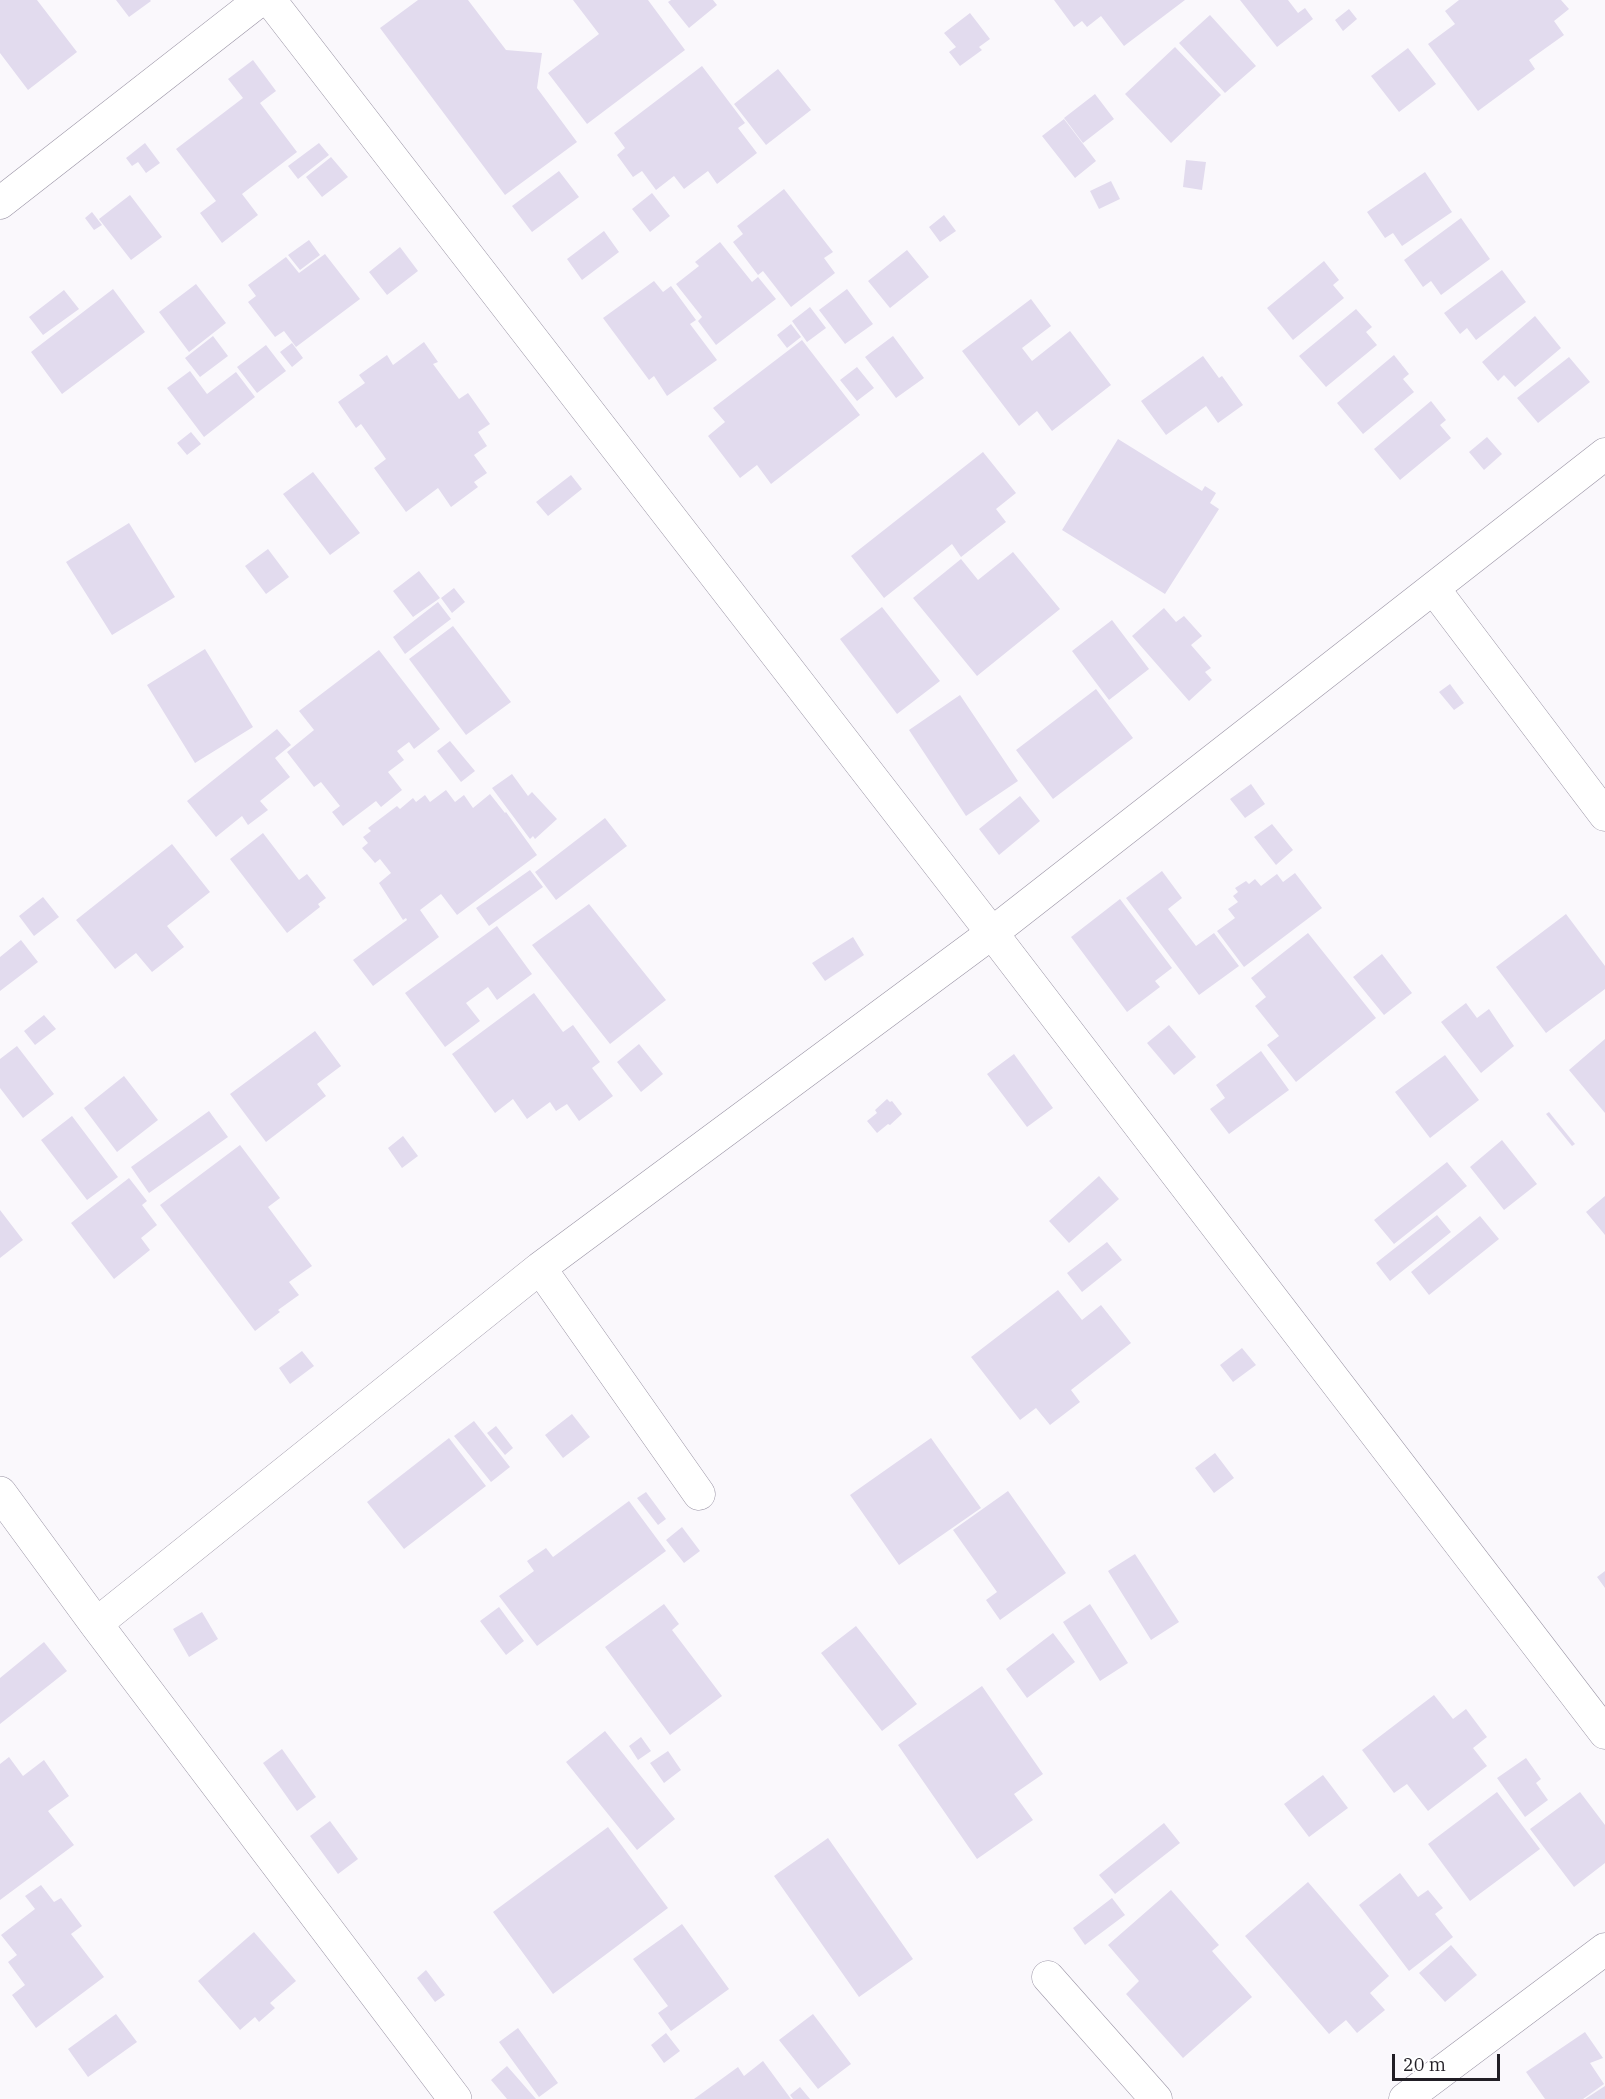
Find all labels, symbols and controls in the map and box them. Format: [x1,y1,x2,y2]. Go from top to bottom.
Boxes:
scale bar [1395,2042,1503,2080]
text: 20 m [1403,2053,1446,2076]

